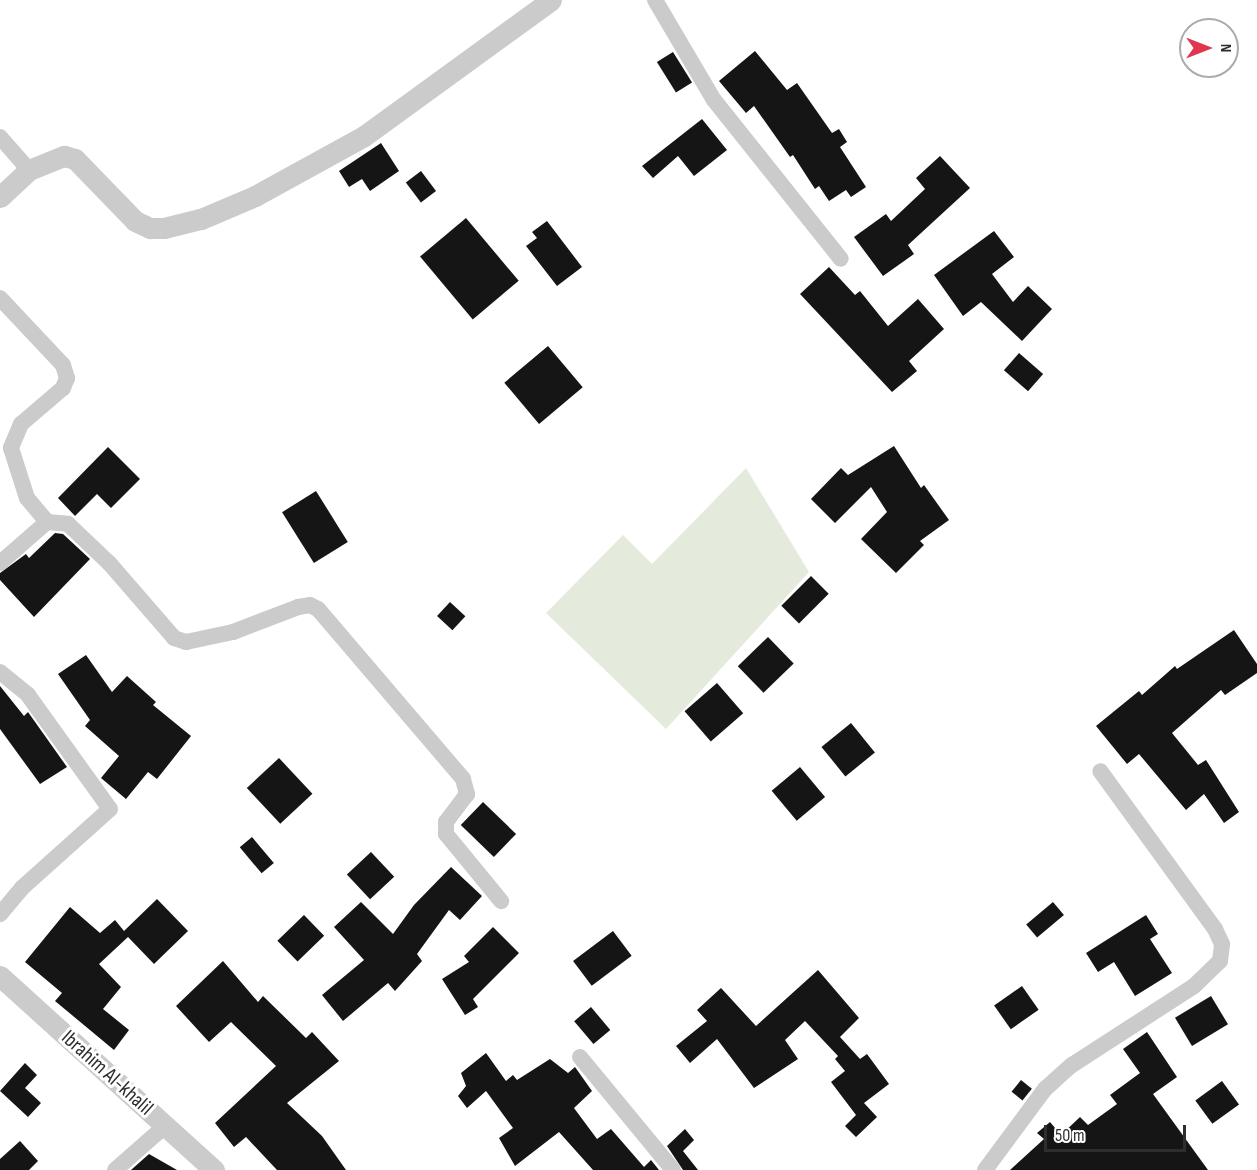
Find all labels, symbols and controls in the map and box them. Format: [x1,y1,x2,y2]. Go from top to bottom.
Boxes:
north arrow [1179,18,1239,78]
text: N [1216,44,1235,52]
street label: Ibrahim Al-khalil [56,1025,158,1121]
scale bar [1047,1113,1190,1151]
text: 50 m [1055,1125,1085,1146]

